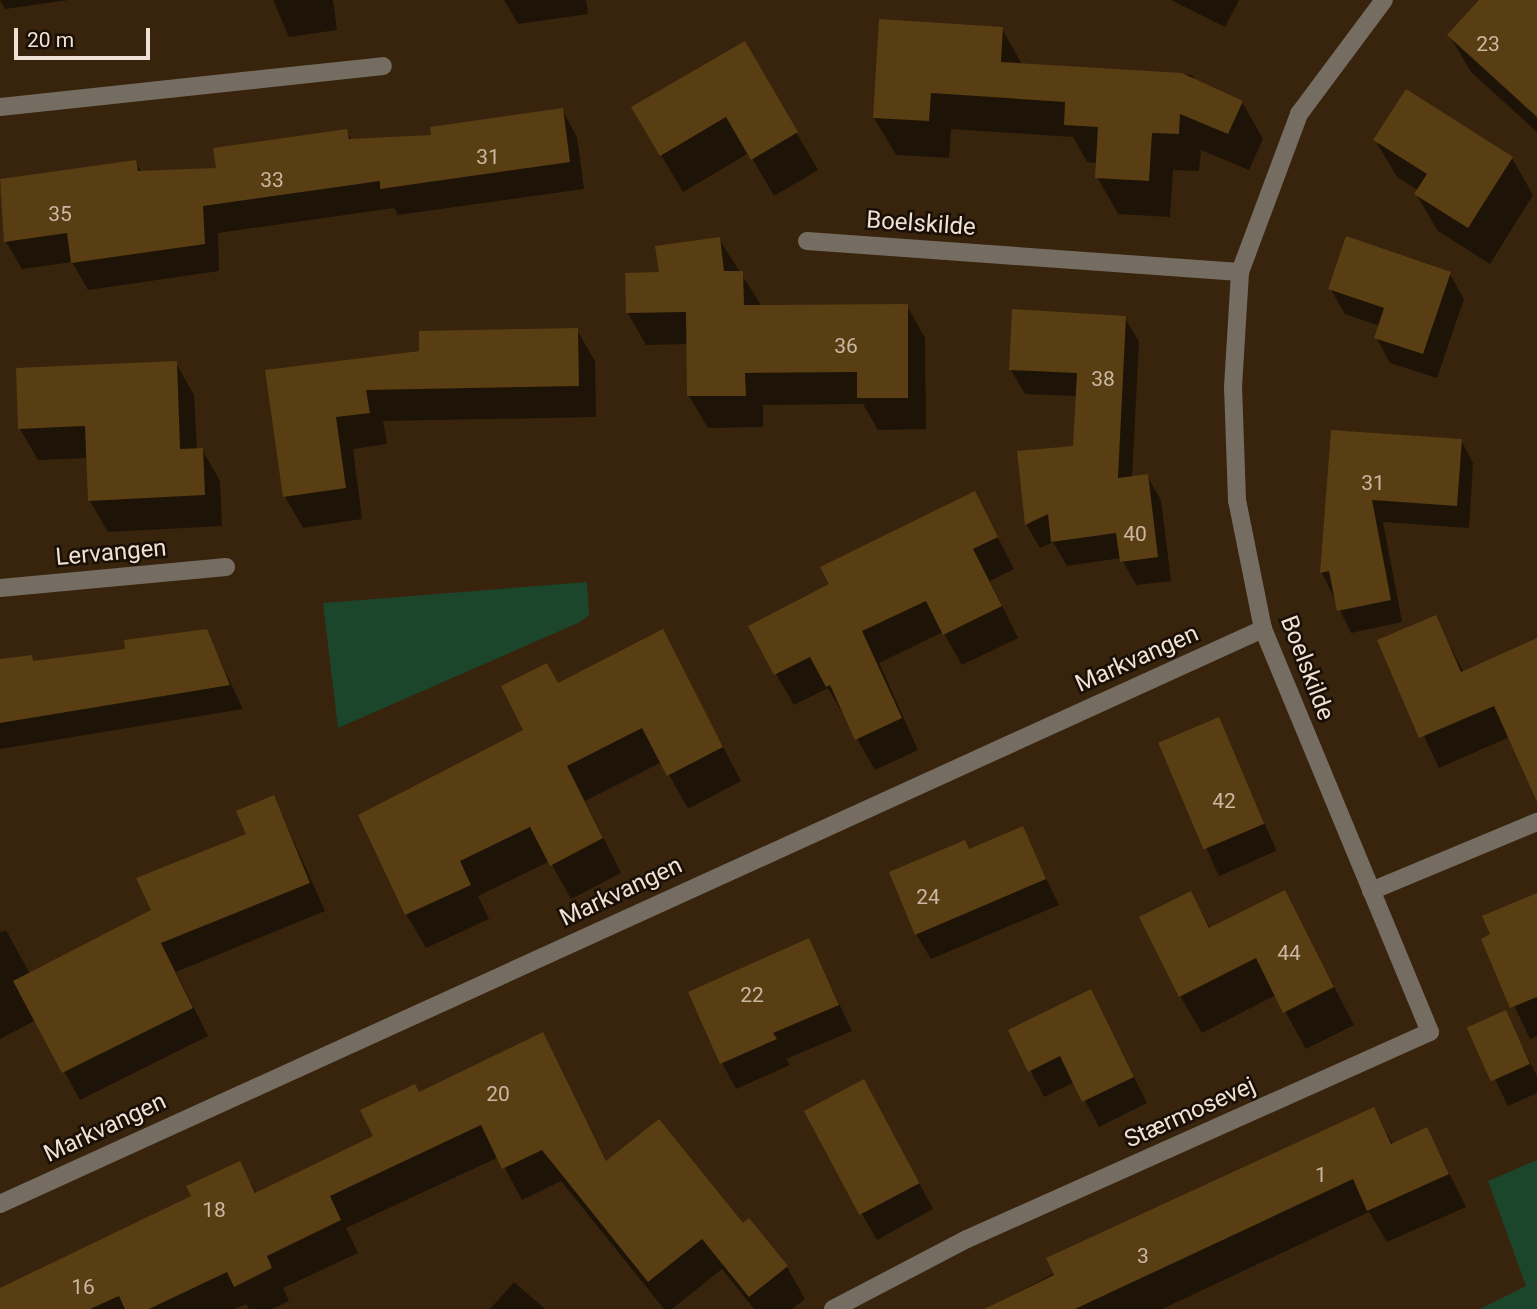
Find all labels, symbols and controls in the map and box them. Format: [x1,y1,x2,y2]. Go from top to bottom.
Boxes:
scale bar [18,14,154,58]
text: 20 m [27,28,74,52]
house number: 23 [1476,31,1500,57]
house number: 31 [476,144,500,170]
house number: 33 [260,167,284,193]
house number: 35 [48,201,72,227]
street label: Boelskilde [865,206,977,242]
house number: 36 [834,333,858,359]
house number: 38 [1091,366,1115,392]
house number: 31 [1361,470,1385,496]
house number: 40 [1123,521,1147,547]
street label: Lervangen [54,534,168,572]
street label: Boelskilde [1274,612,1340,724]
street label: Markvangen [1071,619,1203,699]
house number: 42 [1212,788,1236,814]
street label: Markvangen [555,851,687,933]
house number: 24 [916,884,940,910]
house number: 44 [1277,940,1301,966]
house number: 22 [740,982,764,1008]
street label: Stærmosevej [1120,1071,1260,1155]
house number: 20 [486,1081,510,1107]
street label: Markvangen [39,1087,171,1169]
house number: 1 [1315,1162,1327,1188]
house number: 18 [202,1197,226,1223]
house number: 3 [1137,1243,1149,1269]
house number: 16 [71,1274,95,1300]

